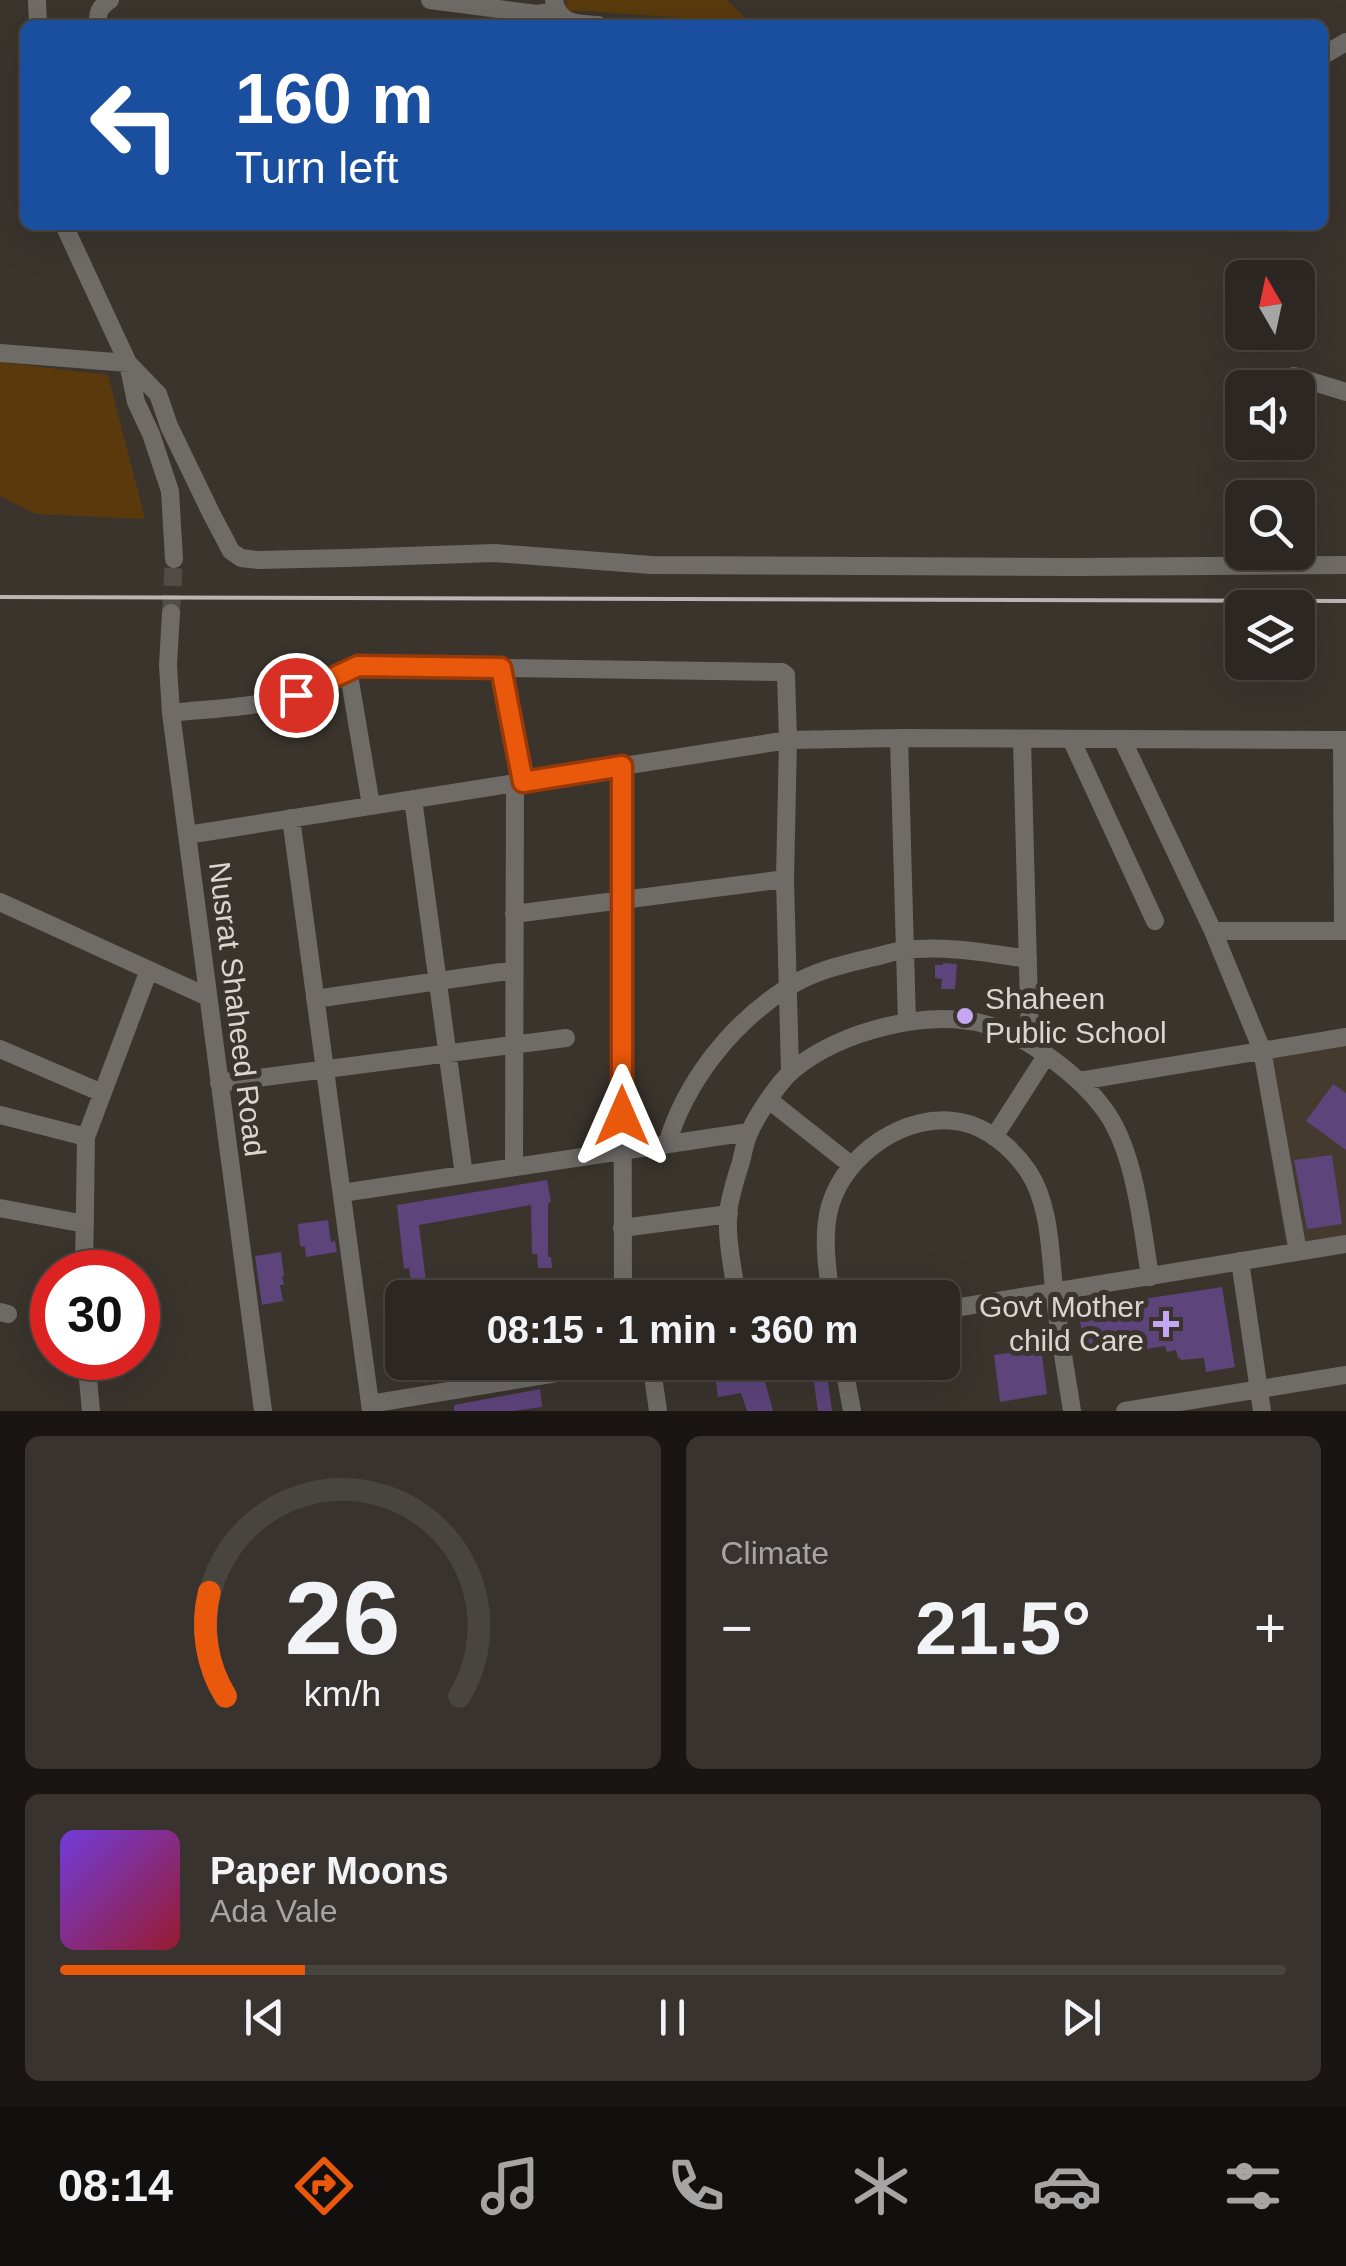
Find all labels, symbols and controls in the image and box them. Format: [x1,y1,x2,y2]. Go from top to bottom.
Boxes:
icon: left [70,60,200,190]
text: 160 m [235,60,433,138]
text: Turn left [235,142,398,193]
north arrow [1225,260,1315,350]
map controls [1225,260,1315,680]
button: sound [1225,370,1315,460]
button: search [1225,480,1315,570]
button: layers [1225,590,1315,680]
pin [254,653,339,738]
icon: arrive [269,668,324,723]
street label: Nusrat Shaheed Road [203,860,272,1158]
place label: Shaheen Public School [985,982,1167,1049]
marker: Shaheen Public School [954,1005,976,1027]
position arrow [570,1064,674,1168]
speed limit sign: 30 [30,1250,160,1380]
place label: Govt Mother child Care [979,1290,1144,1357]
text: 08:15 · 1 min · 360 m [487,1309,858,1351]
marker: Govt Mother child Care [1153,1311,1179,1337]
text: Climate [721,1535,829,1571]
text: 26 [285,1560,401,1676]
text: 21.5° [915,1586,1091,1670]
text: − [721,1597,753,1659]
text: + [1254,1597,1286,1659]
text: km/h [304,1674,381,1714]
text: Paper Moons [210,1850,449,1892]
text: Ada Vale [210,1893,338,1929]
icon: previous [237,1990,292,2045]
icon: pause [645,1990,700,2045]
icon: next [1054,1990,1109,2045]
icon: directions [289,2151,359,2221]
icon: music [475,2151,545,2221]
icon: phone [661,2151,731,2221]
icon: climate [846,2151,916,2221]
icon: car [1032,2151,1102,2221]
icon: filters [1218,2151,1288,2221]
text: 08:14 [58,2160,173,2211]

